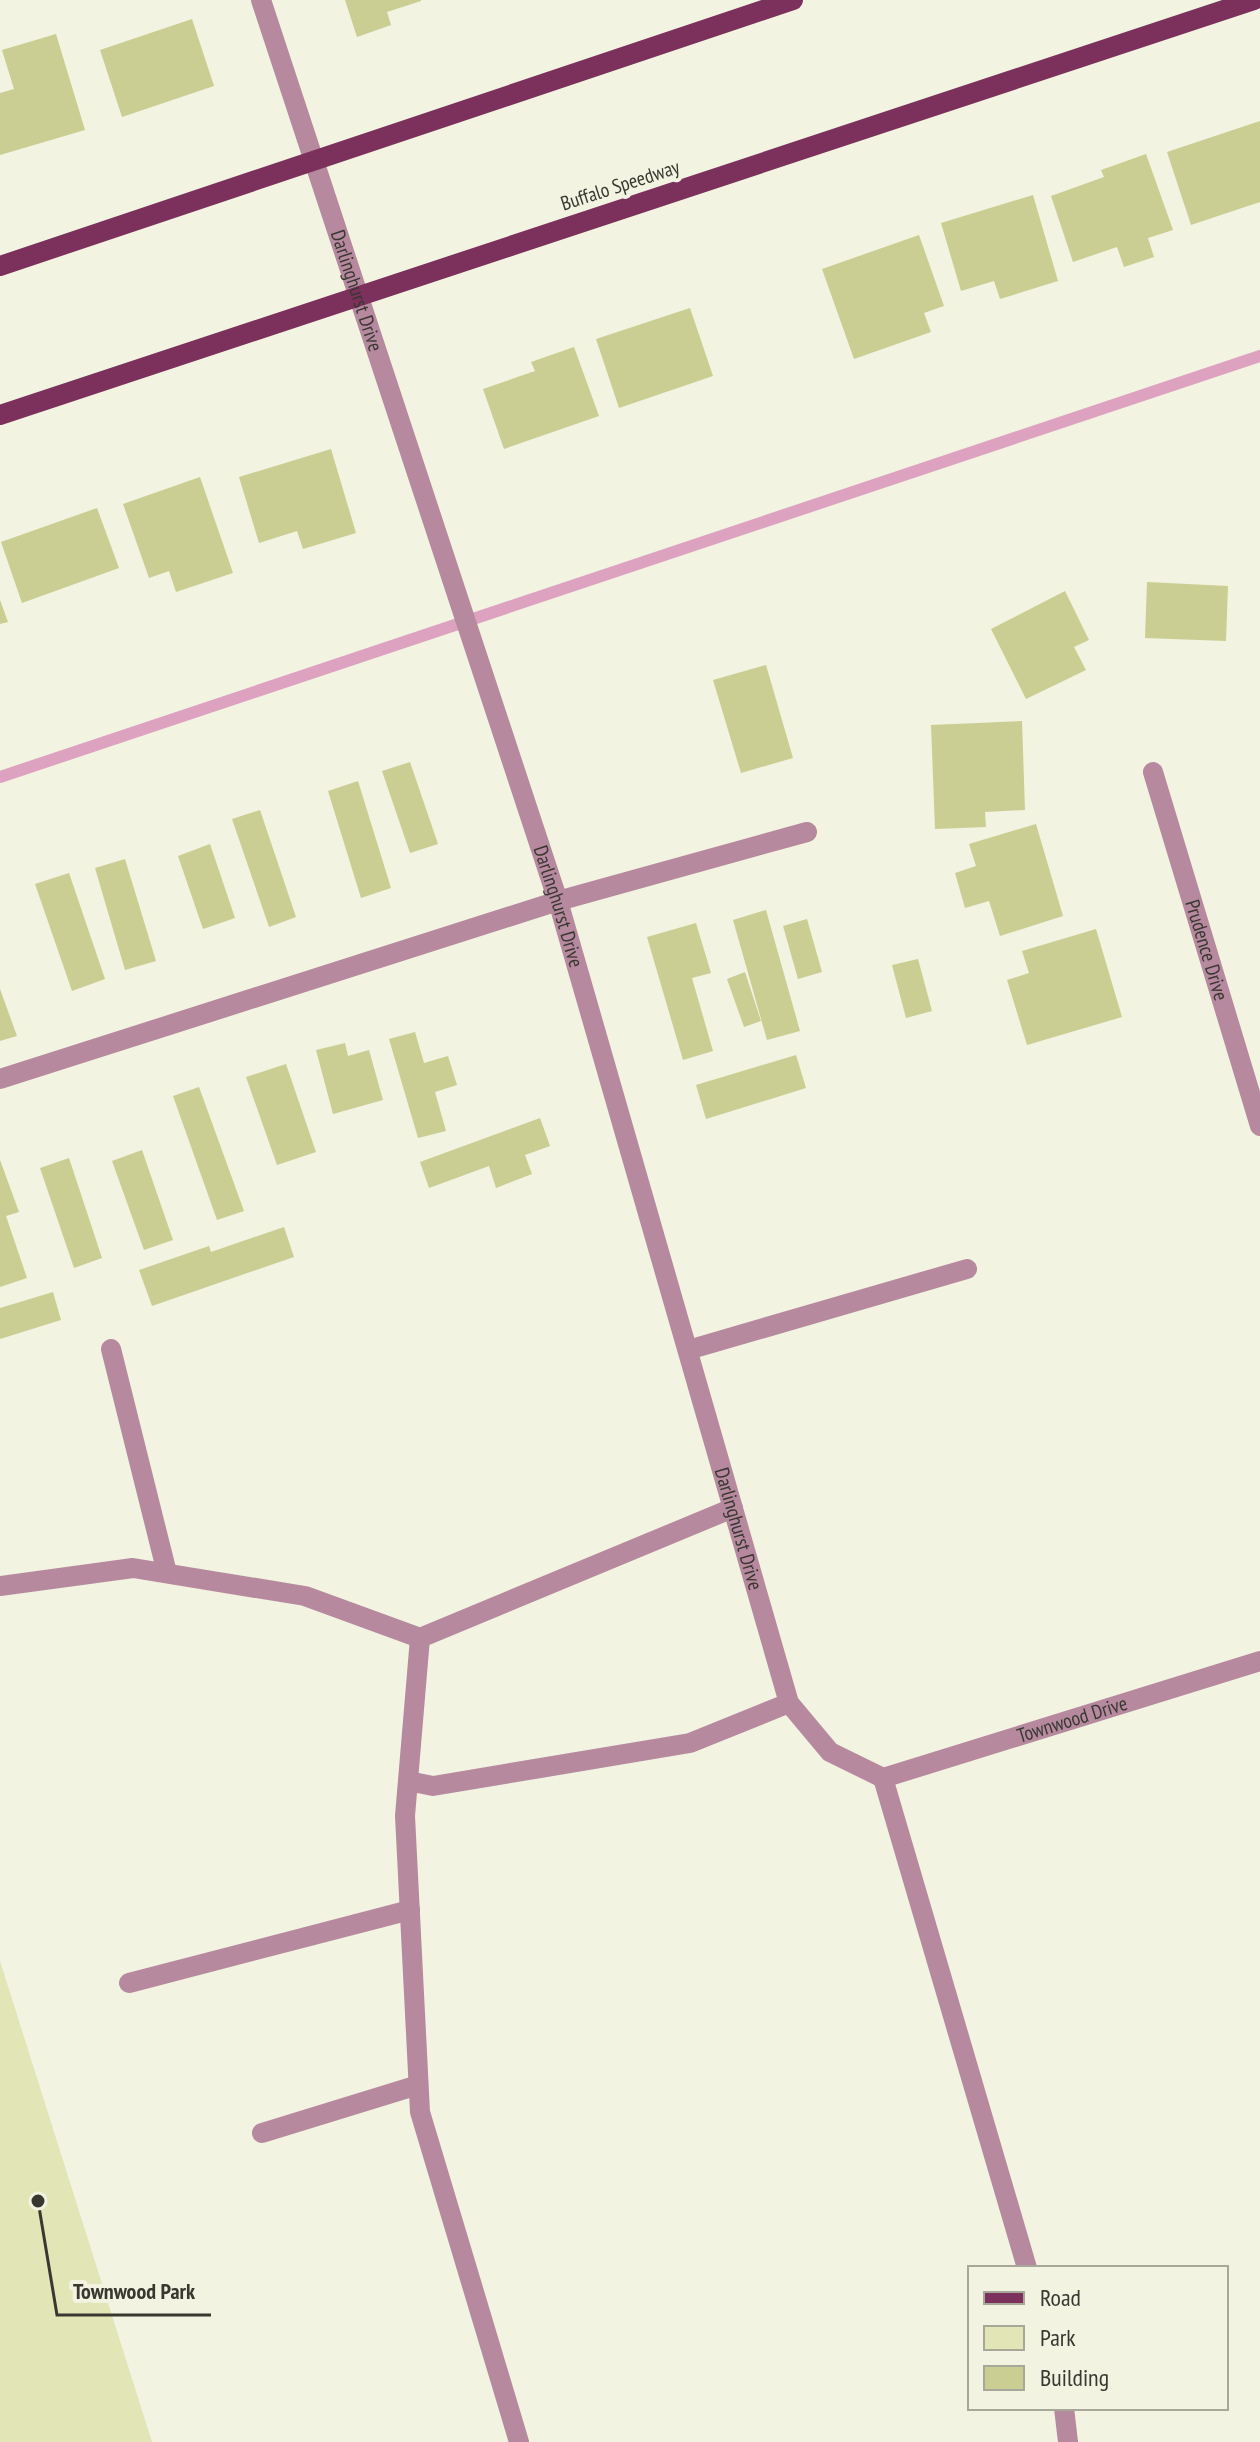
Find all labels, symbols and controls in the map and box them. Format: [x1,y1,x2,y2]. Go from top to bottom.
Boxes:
street label: Buffalo Speedway [557,153,683,216]
street label: Darlinghurst Drive [325,227,389,355]
street label: Darlinghurst Drive [528,842,589,970]
street label: Prudence Drive [1179,896,1234,1004]
street label: Darlinghurst Drive [709,1465,769,1593]
street label: Townwood Drive [1014,1690,1130,1749]
legend [968,2266,1228,2410]
callout: Townwood Park [57,2269,211,2315]
text: Townwood Park [73,2277,196,2305]
text: Road [1040,2282,1081,2313]
text: Park [1040,2322,1076,2353]
text: Building [1040,2362,1109,2393]

